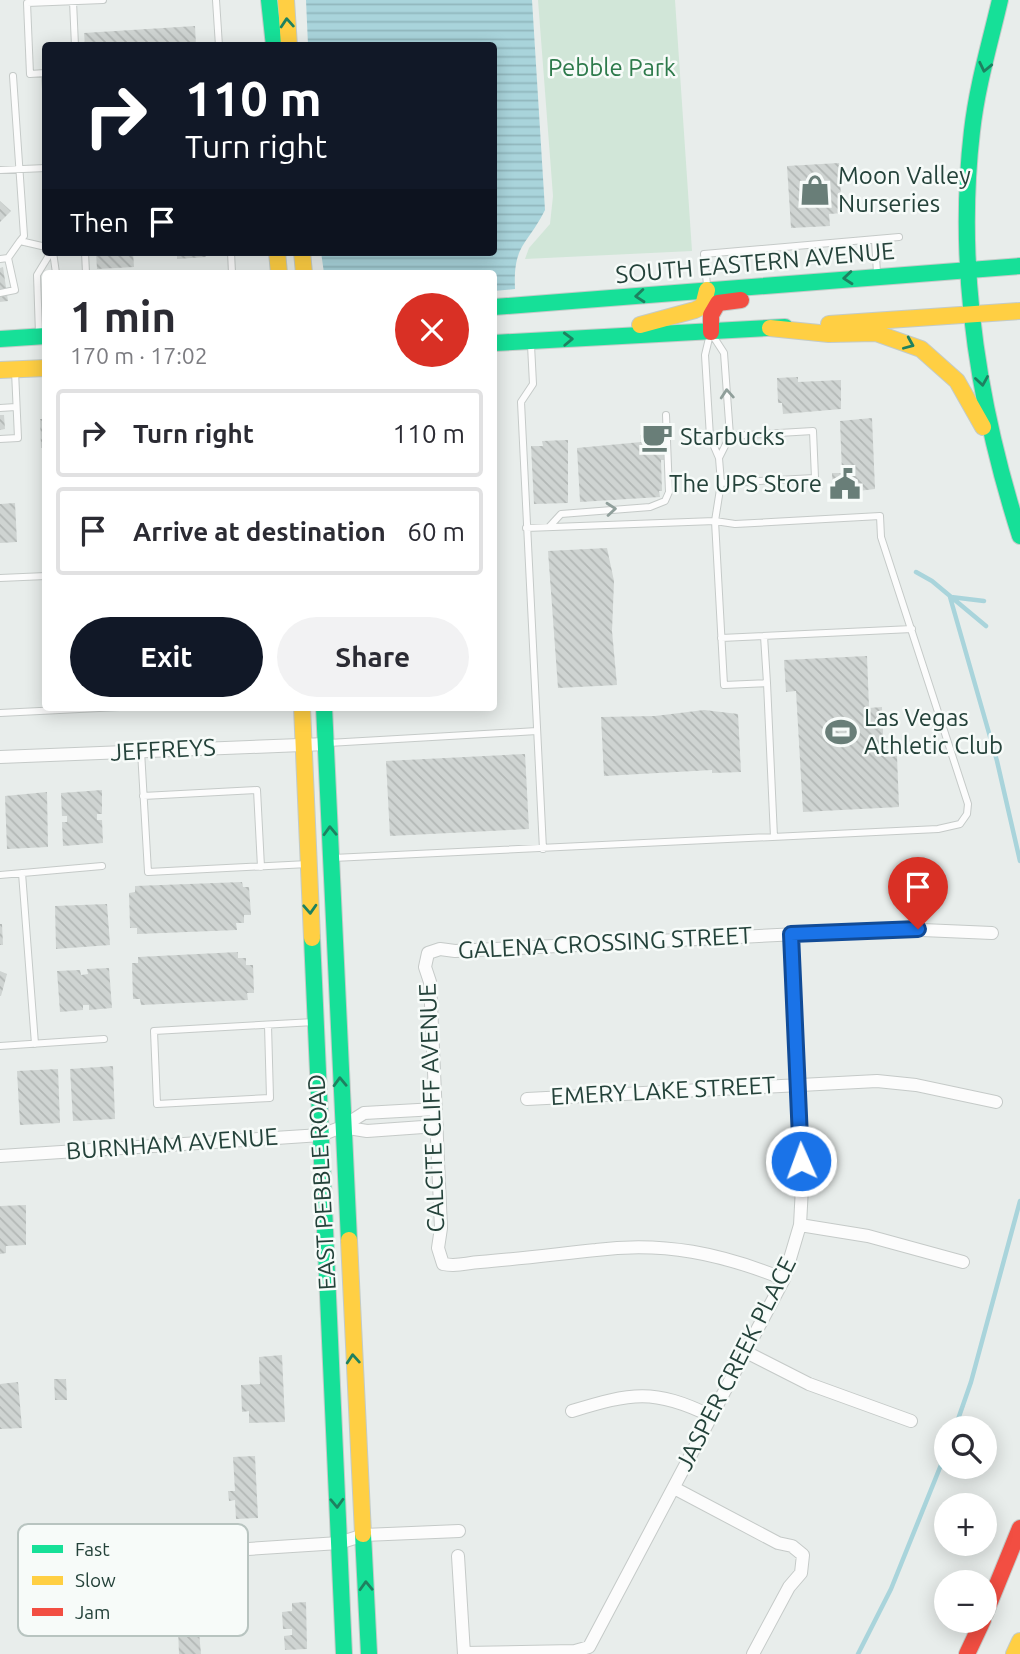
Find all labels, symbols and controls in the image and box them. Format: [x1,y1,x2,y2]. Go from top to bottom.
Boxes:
one-way arrow [280,17,295,28]
park label: Pebble Park [548,54,676,81]
one-way arrow [979,61,994,73]
icon: right [70,70,161,161]
text: 110 m [185,70,322,125]
text: Turn right [185,128,327,164]
place label: Moon Valley Nurseries [838,162,971,217]
shop icon: Moon Valley Nurseries [798,173,832,207]
icon: arrive [143,203,181,241]
text: Then [70,208,129,237]
street label: SOUTH EASTERN AVENUE [614,237,896,288]
one-way arrow [843,270,854,285]
one-way arrow [634,288,645,303]
text: 1 min [70,293,176,340]
button: close [395,293,469,367]
one-way arrow [563,332,574,347]
one-way arrow [903,335,915,349]
text: 170 m · 17:02 [70,343,208,368]
one-way arrow [974,375,989,387]
one-way arrow [720,389,735,400]
icon: right [74,414,112,452]
text: Turn right [133,419,254,448]
text: 110 m [393,419,465,448]
cafe icon: Starbucks [640,420,674,454]
place label: Starbucks [680,423,785,450]
public building icon: The UPS Store [828,467,862,501]
place label: The UPS Store [669,470,822,497]
one-way arrow [605,502,616,517]
icon: arrive [74,512,112,550]
text: Arrive at destination [133,517,386,546]
text: 60 m [407,517,465,546]
button: Exit [70,617,263,697]
button: Share [277,617,469,697]
place label: Las Vegas Athletic Club [864,704,1003,759]
sports icon: Las Vegas Athletic Club [824,715,858,749]
street label: JEFFREYS [110,733,216,766]
one-way arrow [322,825,337,836]
pin [888,857,948,929]
icon: arrive [899,868,937,906]
one-way arrow [302,904,317,915]
street label: GALENA CROSSING STREET [457,921,753,964]
street label: CALCITE CLIFF AVENUE [414,983,449,1233]
street label: EMERY LAKE STREET [550,1071,776,1110]
street label: EAST PEBBLE ROAD [302,1073,341,1291]
one-way arrow [333,1077,348,1088]
street label: BURNHAM AVENUE [65,1123,279,1164]
position arrow [764,1124,838,1198]
street label: JASPER CREEK PLACE [670,1252,801,1475]
one-way arrow [346,1353,361,1364]
map controls [934,1416,997,1633]
button: search [934,1416,997,1479]
button: + [934,1493,997,1556]
one-way arrow [330,1498,345,1509]
legend [18,1524,248,1636]
text: Fast [75,1538,110,1560]
text: Slow [75,1569,116,1591]
button: − [934,1570,997,1633]
one-way arrow [358,1580,373,1591]
text: Jam [75,1601,111,1623]

